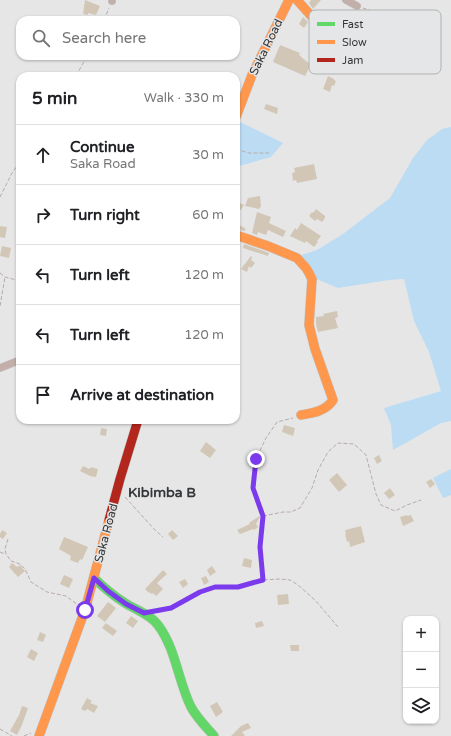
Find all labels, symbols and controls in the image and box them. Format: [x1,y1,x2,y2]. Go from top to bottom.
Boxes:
legend [309,10,441,74]
search box [16,16,240,60]
street label: Saka Road [246,17,286,77]
text: Fast [342,18,363,31]
icon: search [30,27,52,49]
text: Search here [62,29,146,47]
text: Slow [342,36,367,49]
text: Jam [342,54,363,67]
text: 5 min [32,88,77,109]
text: Walk · 330 m [144,90,224,106]
text: Continue [70,138,134,156]
icon: ahead [32,144,54,166]
text: 30 m [192,147,224,163]
text: Saka Road [70,156,136,172]
icon: right [32,204,54,226]
text: Turn right [70,206,140,224]
text: 60 m [192,207,224,223]
icon: left [32,264,54,286]
text: Turn left [70,266,130,284]
text: 120 m [184,267,224,283]
icon: left [32,324,54,346]
text: Turn left [70,326,130,344]
text: 120 m [184,327,224,343]
icon: arrive [32,384,54,406]
text: Arrive at destination [70,386,214,404]
route end [247,450,265,468]
district label: Kibimba B [128,484,196,501]
street label: Saka Road [91,502,121,564]
route start [76,601,94,619]
map controls [403,616,439,724]
button: + [403,616,439,652]
button: − [403,652,439,688]
button: layers [403,688,439,724]

